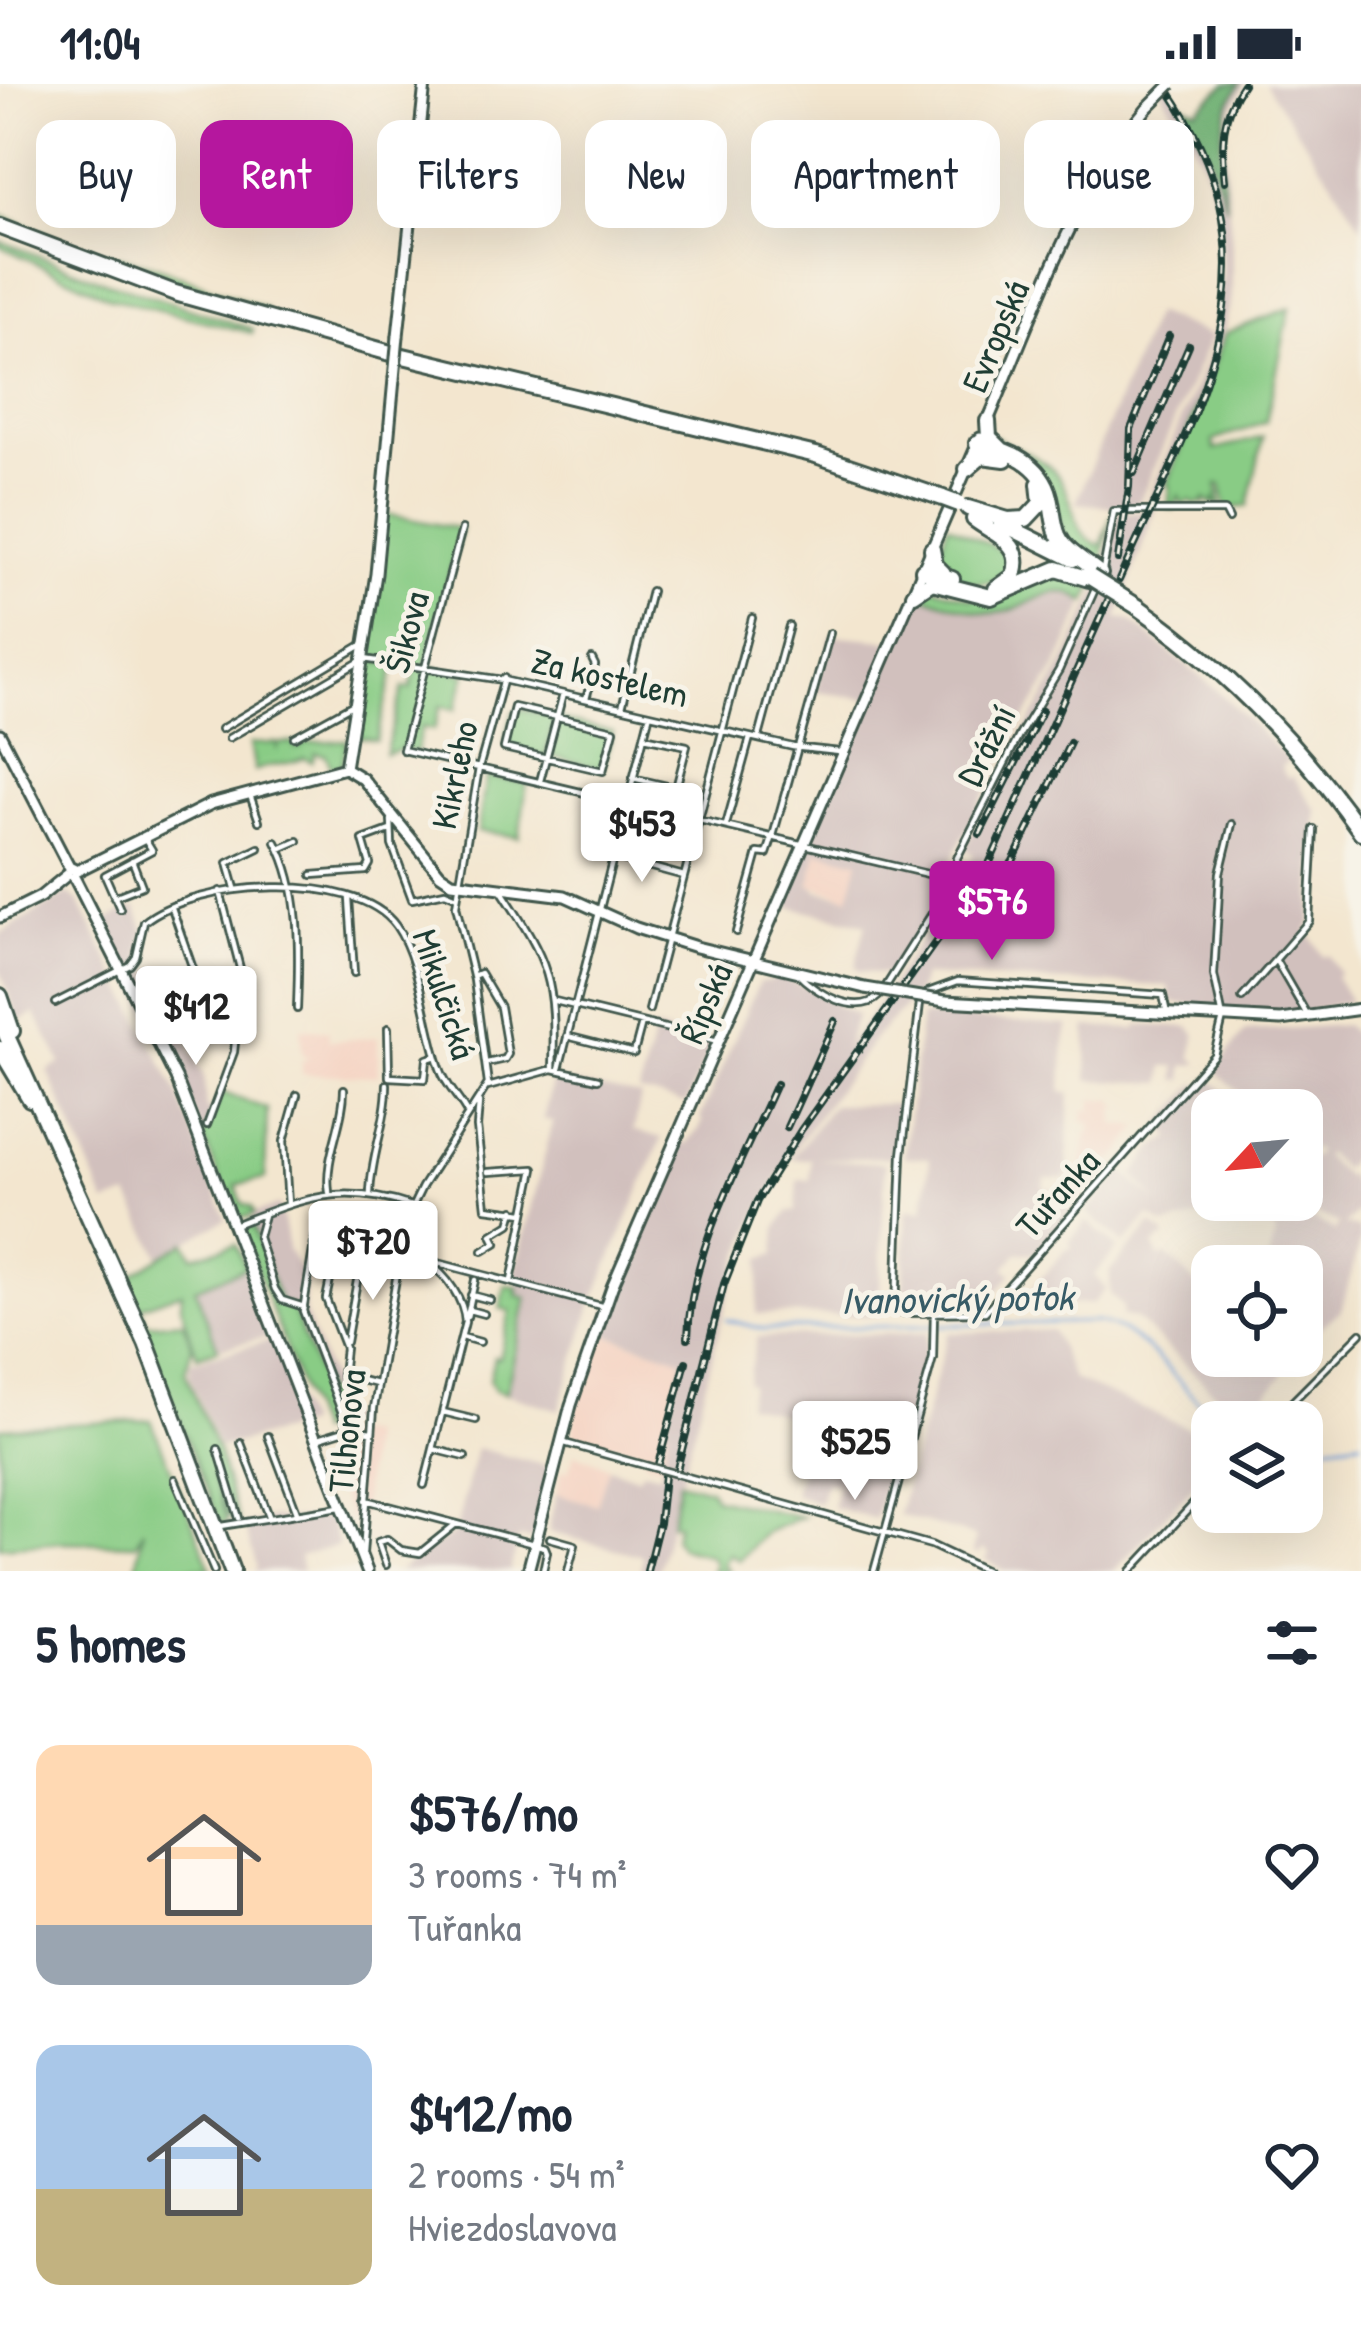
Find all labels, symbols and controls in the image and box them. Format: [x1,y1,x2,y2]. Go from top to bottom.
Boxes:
text: 11:04 [60,12,140,73]
chip: Buy [36,120,176,228]
chip: Rent [200,120,353,228]
chip: Filters [377,120,561,228]
chip: New [585,120,727,228]
chip: Apartment [751,120,1000,228]
chip: House [1024,120,1194,228]
street label: Evropská [949,272,1040,399]
street label: Šikova [371,586,440,678]
street label: Za kostelem [527,635,693,718]
street label: Drážní [944,696,1027,794]
street label: Kikrleho [418,716,489,833]
pin: $453 [571,783,713,885]
text: $453 [608,795,676,848]
pin: $576 [921,861,1063,963]
text: $576 [956,873,1028,926]
street label: Mikulčická [402,923,489,1065]
street label: Řípská [666,955,743,1050]
pin: $412 [125,966,267,1068]
text: $412 [163,978,229,1031]
north arrow [1191,1089,1323,1221]
map controls [1191,1089,1323,1533]
street label: Tuřanka [1003,1137,1110,1248]
pin: $720 [302,1201,444,1303]
text: $720 [336,1213,410,1266]
button: locate [1191,1245,1323,1377]
water label: Ivanovický potok [840,1269,1077,1327]
street label: Tilhonova [315,1367,376,1495]
pin: $525 [784,1401,926,1503]
button: layers [1191,1401,1323,1533]
text: $525 [819,1413,891,1466]
text: 5 homes [36,1609,186,1678]
icon: filters [1259,1610,1325,1676]
text: $576/mo [408,1778,578,1847]
icon: home [132,1793,276,1937]
icon: heart [1259,1832,1325,1898]
text: 3 rooms · 74 m² [408,1847,627,1900]
text: Tuřanka [408,1900,521,1953]
text: $412/mo [408,2078,572,2147]
icon: home [132,2093,276,2237]
icon: heart [1259,2132,1325,2198]
text: 2 rooms · 54 m² [408,2147,625,2200]
text: Hviezdoslavova [408,2200,617,2253]

